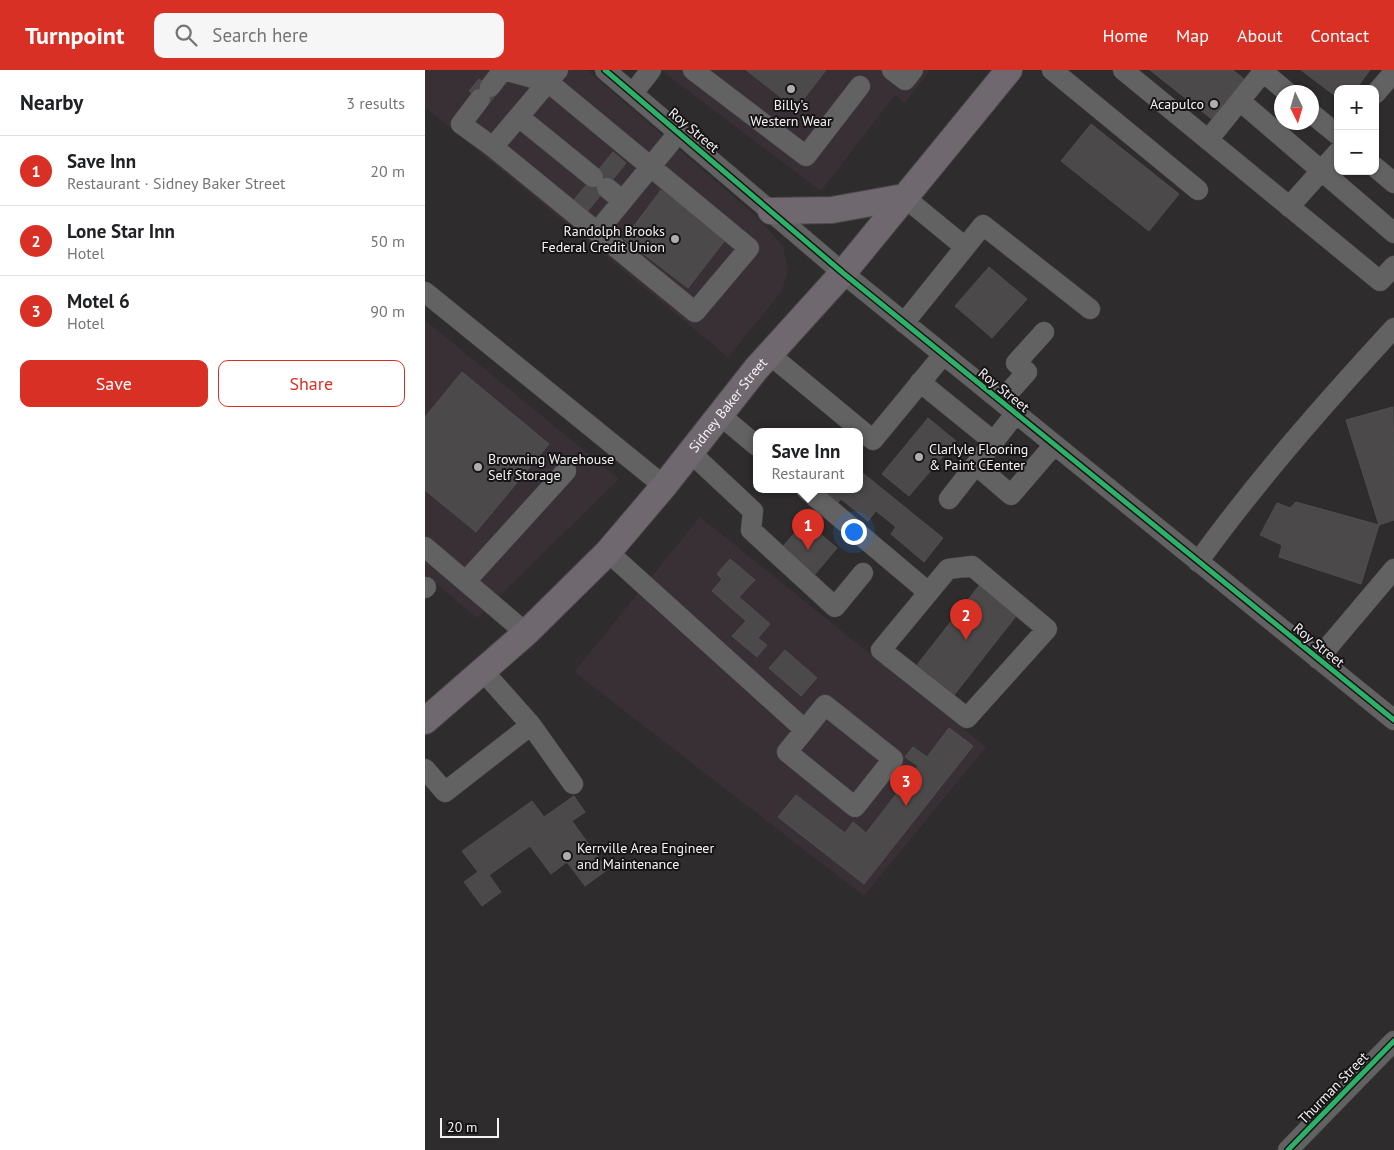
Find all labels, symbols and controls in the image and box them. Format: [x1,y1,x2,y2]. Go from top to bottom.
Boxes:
search box [154,13,504,58]
text: Turnpoint [25,20,124,51]
icon: search [172,21,200,49]
text: Search here [212,23,308,47]
text: Home [1102,24,1148,47]
text: Map [1176,24,1209,47]
text: About [1237,24,1283,47]
text: Contact [1311,24,1369,47]
marker: Billy's Western Wear [785,83,797,95]
north arrow [1274,85,1319,130]
map controls [1334,85,1379,175]
button: + [1334,85,1379,130]
text: Nearby [20,89,83,116]
text: 3 results [346,93,405,113]
place label: Acapulco [1150,95,1204,113]
place label: Billy's Western Wear [750,96,832,130]
marker: Acapulco [1208,98,1220,110]
street label: Roy Street [665,104,723,157]
button: − [1334,130,1379,175]
text: Save Inn [67,149,136,173]
text: 1 [31,161,41,181]
text: 20 m [370,161,405,181]
text: Restaurant · Sidney Baker Street [67,173,286,193]
text: Lone Star Inn [67,219,175,243]
place label: Randolph Brooks Federal Credit Union [541,222,665,256]
text: 2 [31,231,41,251]
text: 50 m [370,231,405,251]
marker: Randolph Brooks Federal Credit Union [669,233,681,245]
text: Hotel [67,243,104,263]
text: Motel 6 [67,289,130,313]
text: 3 [31,301,41,321]
text: 90 m [370,301,405,321]
text: Hotel [67,313,104,333]
street label: Sidney Baker Street [685,354,771,456]
button: Save [20,360,208,407]
button: Share [218,360,405,407]
street label: Roy Street [975,364,1033,416]
popup [753,428,863,493]
text: Save Inn [771,439,840,463]
place label: Clarlyle Flooring & Paint CEenter [929,440,1028,474]
place label: Browning Warehouse Self Storage [488,450,614,484]
marker: Clarlyle Flooring & Paint CEenter [913,451,925,463]
marker: Browning Warehouse Self Storage [472,461,484,473]
text: Restaurant [771,463,845,483]
pin: 1 [792,509,824,550]
your location [841,519,867,545]
pin: 2 [950,599,982,640]
street label: Roy Street [1290,619,1348,671]
pin: 3 [890,765,922,806]
place label: Kerrville Area Engineer and Maintenance [577,839,714,873]
marker: Kerrville Area Engineer and Maintenance [561,850,573,862]
street label: Thurman Street [1294,1048,1372,1128]
scale bar [440,1115,499,1138]
text: 20 m [447,1118,477,1136]

